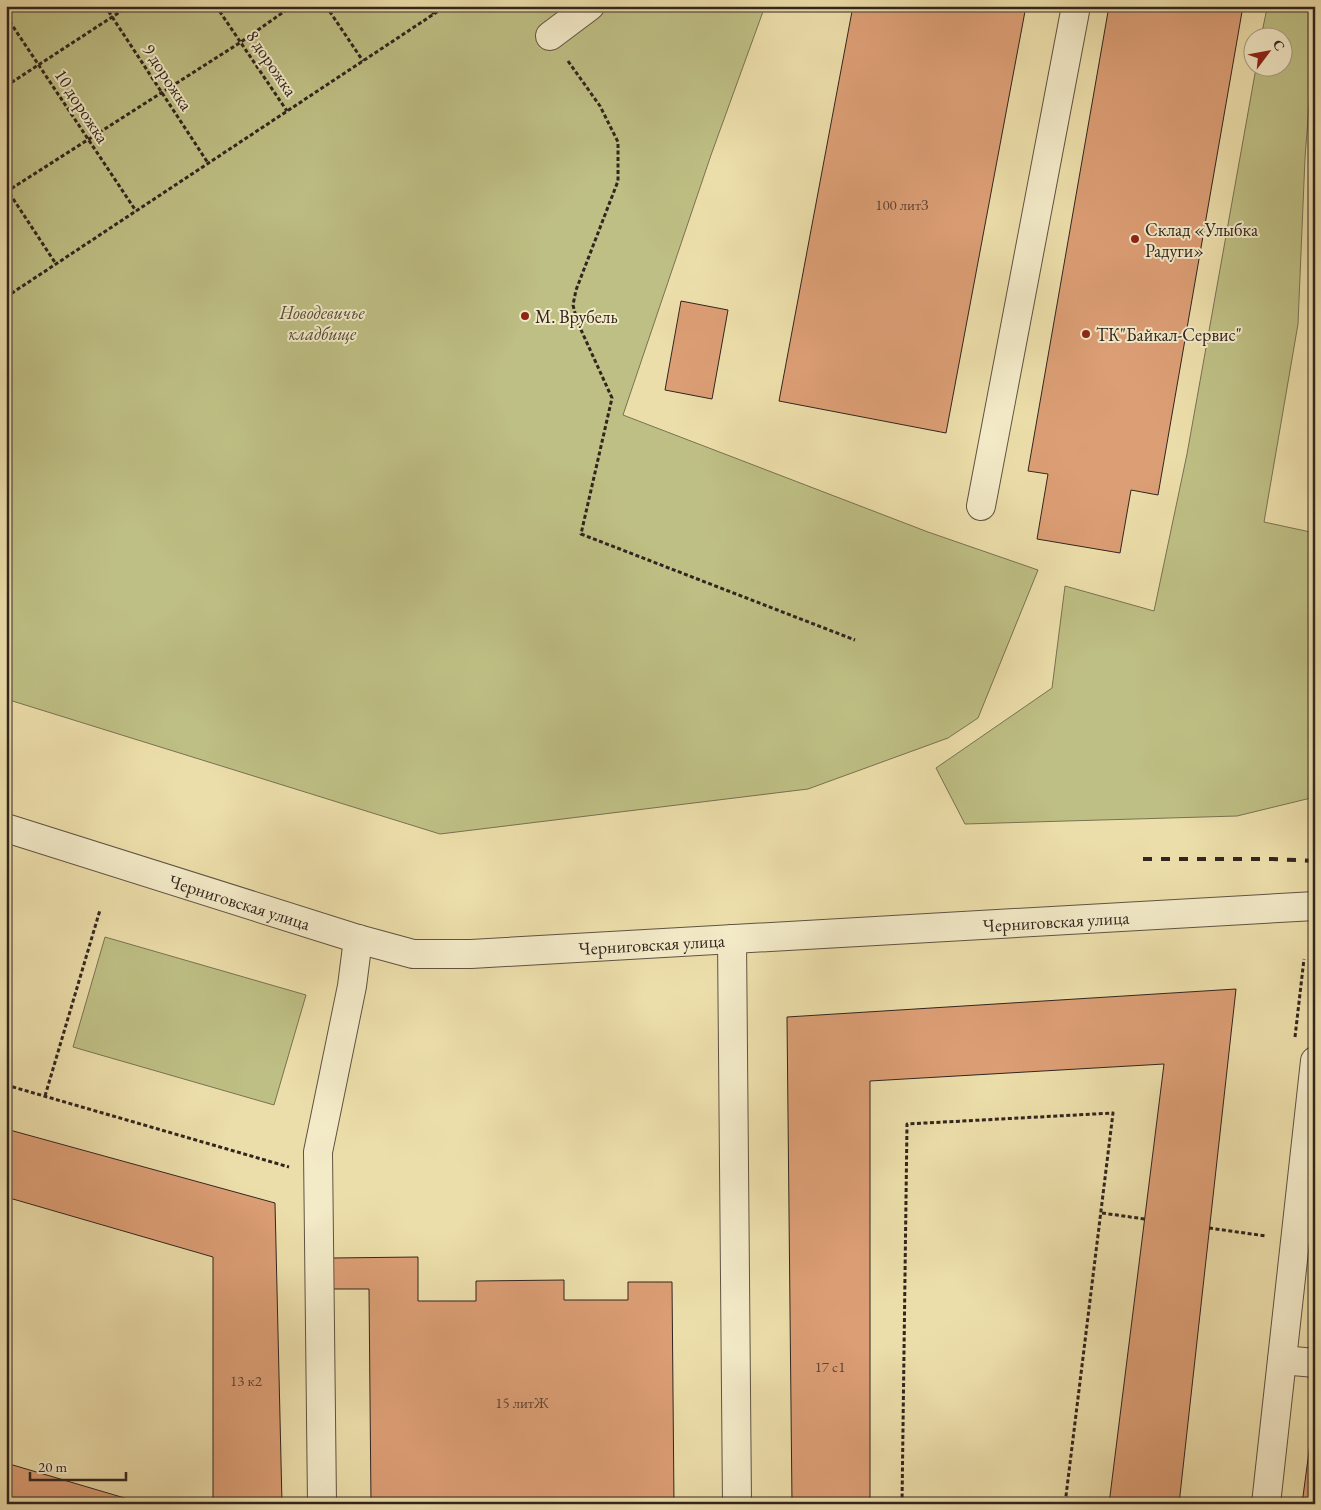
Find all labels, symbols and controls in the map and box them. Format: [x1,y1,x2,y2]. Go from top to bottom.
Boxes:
street label: 8 дорожка [241,25,303,101]
north arrow [1244,28,1294,78]
text: С [1269,36,1289,54]
street label: 9 дорожка [138,39,199,116]
street label: 10 дорожка [50,65,115,148]
house number: 100 литЗ [875,195,929,214]
place label: Склад «Улыбка Радуги» [1145,218,1259,262]
marker: Склад «Улыбка Радуги» [1129,233,1141,245]
park label: Новодевичье кладбище [278,301,365,345]
place label: М. Врубель [535,305,618,328]
marker: М. Врубель [519,310,531,322]
place label: ТК"Байкал-Сервис" [1096,323,1242,346]
marker: ТК"Байкал-Сервис" [1080,328,1092,340]
street label: Черниговская улица [166,869,314,935]
street label: Черниговская улица [982,905,1131,936]
street label: Черниговская улица [578,928,726,959]
house number: 17 с1 [815,1357,845,1376]
house number: 13 к2 [230,1371,263,1390]
house number: 15 литЖ [495,1393,549,1412]
scale bar [30,1450,126,1482]
text: 20 m [38,1457,67,1476]

